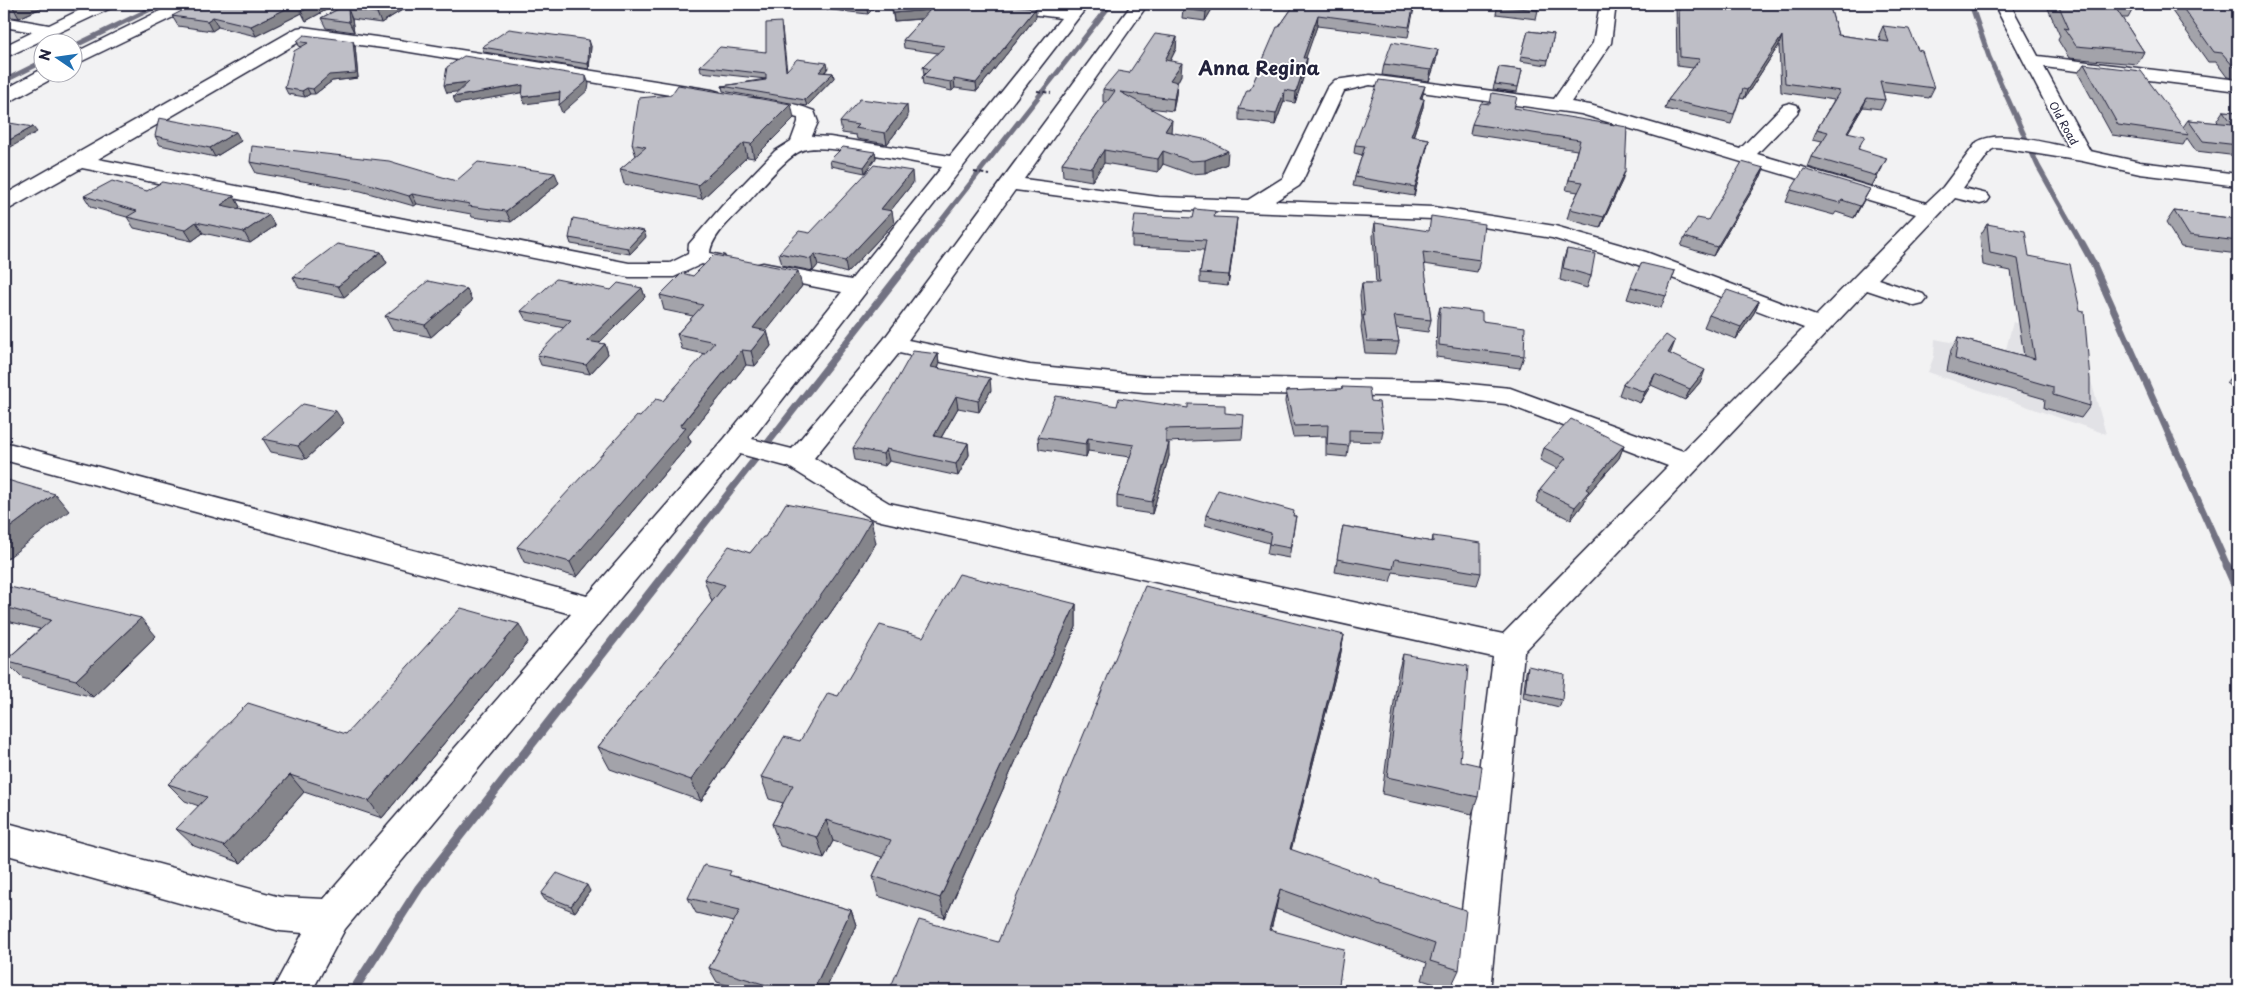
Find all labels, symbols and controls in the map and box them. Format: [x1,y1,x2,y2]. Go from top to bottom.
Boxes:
north arrow [32,32,82,82]
text: N [33,47,56,63]
district label: Anna Regina [1197,53,1320,81]
street label: Old Road [2045,98,2083,148]

